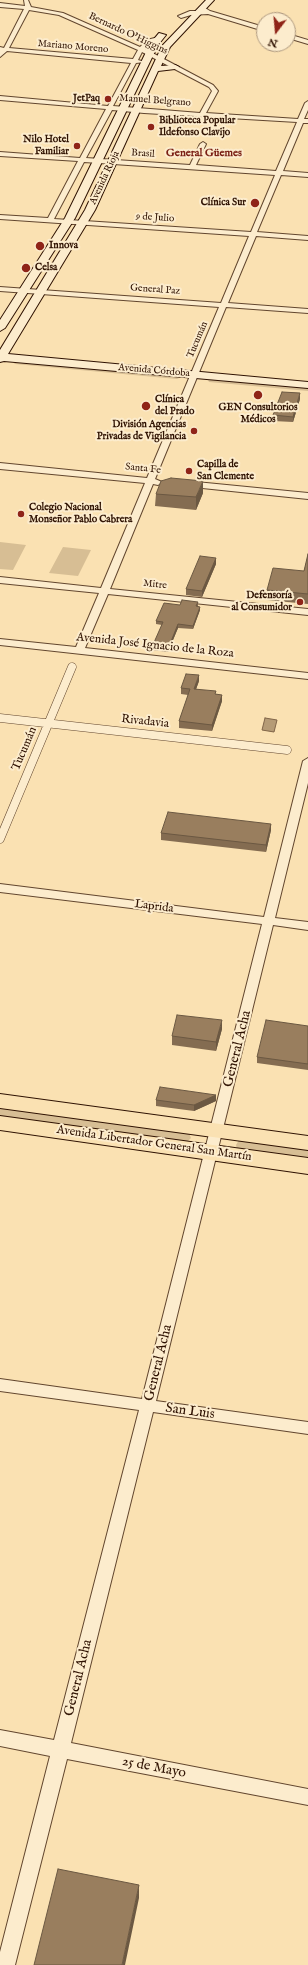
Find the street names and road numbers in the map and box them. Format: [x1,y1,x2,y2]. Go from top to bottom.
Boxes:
street label: Bernardo O'Higgins [87,10,169,58]
street label: Mariano Moreno [37,38,109,56]
street label: Manuel Belgrano [119,93,191,109]
street label: Brasil [131,147,155,161]
street label: Avenida Rioja [87,149,123,207]
street label: 9 de Julio [135,211,175,225]
street label: General Paz [130,282,180,298]
street label: Tucumán [185,320,211,360]
street label: Avenida Córdoba [118,362,190,380]
street label: Santa Fe [125,461,161,477]
street label: Mitre [143,578,167,592]
street label: Avenida José Ignacio de la Roza [76,631,234,661]
street label: Rivadavia [120,712,170,732]
street label: Tucumán [9,725,41,773]
street label: Laprida [134,897,174,917]
street label: General Acha [220,1009,256,1089]
street label: Avenida Libertador General San Martín [55,1123,253,1165]
street label: General Acha [141,1323,177,1403]
street label: San Luis [164,1400,216,1424]
street label: General Acha [61,1638,97,1718]
street label: 25 de Mayo [121,1754,187,1782]

